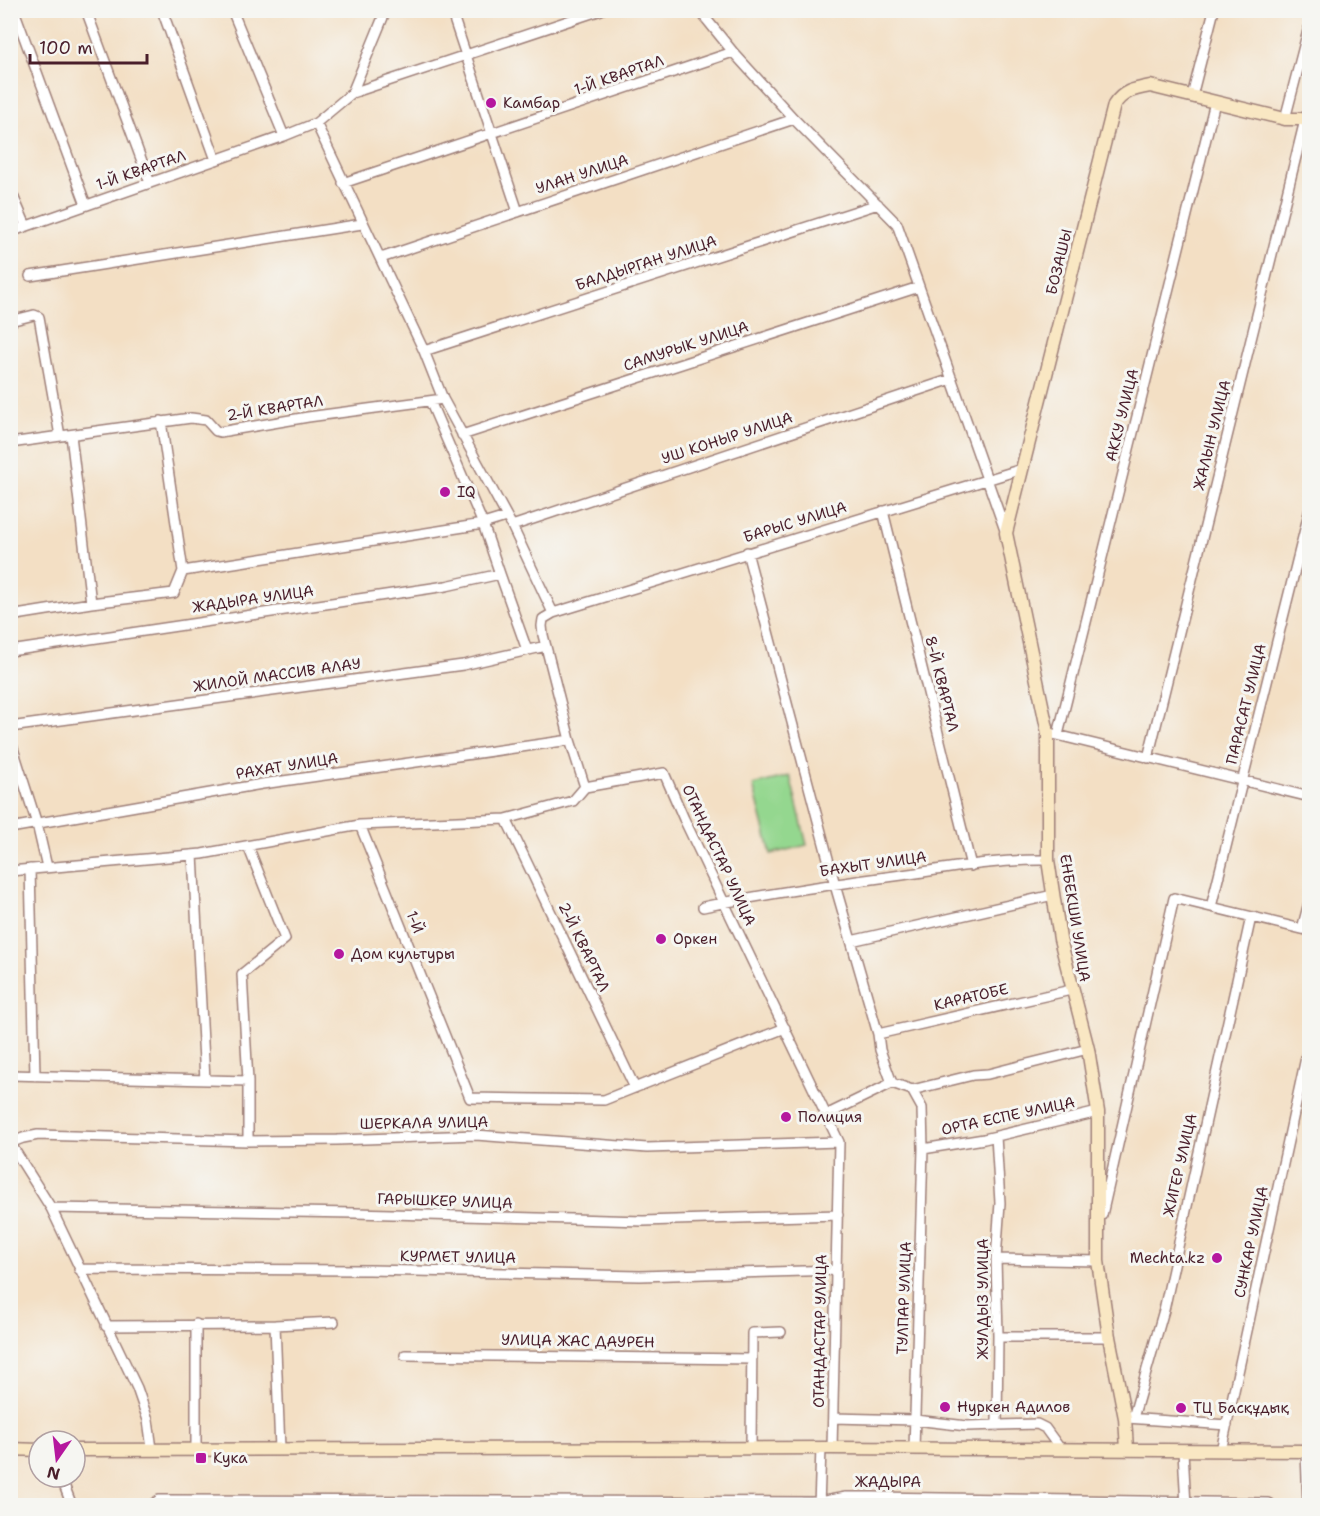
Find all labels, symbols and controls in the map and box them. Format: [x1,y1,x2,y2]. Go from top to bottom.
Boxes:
scale bar [30,27,147,65]
text: 100 m [39,36,93,60]
street label: 1-Й КВАРТАЛ [571,49,667,100]
place label: Камбар [503,93,560,113]
marker: Камбар [484,96,498,110]
street label: 1-Й КВАРТАЛ [93,144,189,195]
street label: УЛАН УЛИЦА [533,150,631,198]
street label: БОЗАШЫ [1041,227,1077,297]
street label: БАЛДЫРГАН УЛИЦА [573,231,719,295]
street label: САМУРЫК УЛИЦА [621,316,751,376]
street label: АККУ УЛИЦА [1101,366,1143,464]
street label: ЖАЛЫН УЛИЦА [1189,378,1235,492]
street label: 2-Й КВАРТАЛ [225,390,325,425]
street label: УШ КОНЫР УЛИЦА [659,407,795,469]
place label: IQ [457,482,476,502]
marker: IQ [438,485,452,499]
street label: БАРЫС УЛИЦА [741,497,849,547]
street label: ЖАДЫРА УЛИЦА [191,581,315,617]
street label: 8-Й КВАРТАЛ [920,634,965,734]
street label: ПАРАСАТ УЛИЦА [1221,642,1271,766]
street label: ЖИЛОЙ МАССИВ АЛАУ [192,652,362,697]
street label: РАХАТ УЛИЦА [234,748,340,784]
street label: ОТАНДАСТАР УЛИЦА [677,781,761,929]
street label: БАХЫТ УЛИЦА [818,847,928,881]
street label: ЕНБЕКШИ УЛИЦА [1055,853,1095,983]
street label: 2-Й КВАРТАЛ [554,898,615,995]
street label: 1-Й [402,907,429,936]
place label: Оркен [673,929,717,949]
marker: Оркен [654,932,668,946]
place label: Дом культуры [351,944,455,964]
marker: Дом культуры [332,947,346,961]
street label: КАРАТОБЕ [932,979,1010,1015]
street label: ОРТА ЕСПЕ УЛИЦА [939,1092,1077,1140]
place label: Полиция [798,1107,862,1127]
marker: Полиция [779,1110,793,1124]
street label: ЖИГЕР УЛИЦА [1158,1111,1202,1219]
street label: ШЕРКАЛА УЛИЦА [359,1112,489,1134]
street label: СУНКАР УЛИЦА [1229,1184,1273,1300]
street label: ГАРЫШКЕР УЛИЦА [377,1189,513,1213]
street label: ЖУЛДЫЗ УЛИЦА [973,1238,993,1360]
street label: ТУЛПАР УЛИЦА [892,1241,916,1355]
street label: КУРМЕТ УЛИЦА [400,1246,516,1268]
place label: Mechta.kz [1130,1248,1205,1268]
marker: Mechta.kz [1210,1251,1224,1265]
street label: ОТАНДАСТАР УЛИЦА [809,1254,831,1408]
street label: УЛИЦА ЖАС ДАУРЕН [501,1330,655,1352]
place label: Нуркен Адилов [957,1397,1070,1417]
place label: ТЦ Басқұдық [1193,1398,1289,1418]
marker: Нуркен Адилов [938,1400,952,1414]
marker: ТЦ Басқұдық [1174,1401,1188,1415]
north arrow [27,1429,87,1489]
place label: Кука [213,1448,248,1468]
marker: Кука [194,1451,208,1465]
text: N [45,1461,62,1485]
street label: ЖАДЫРА [855,1472,921,1492]

